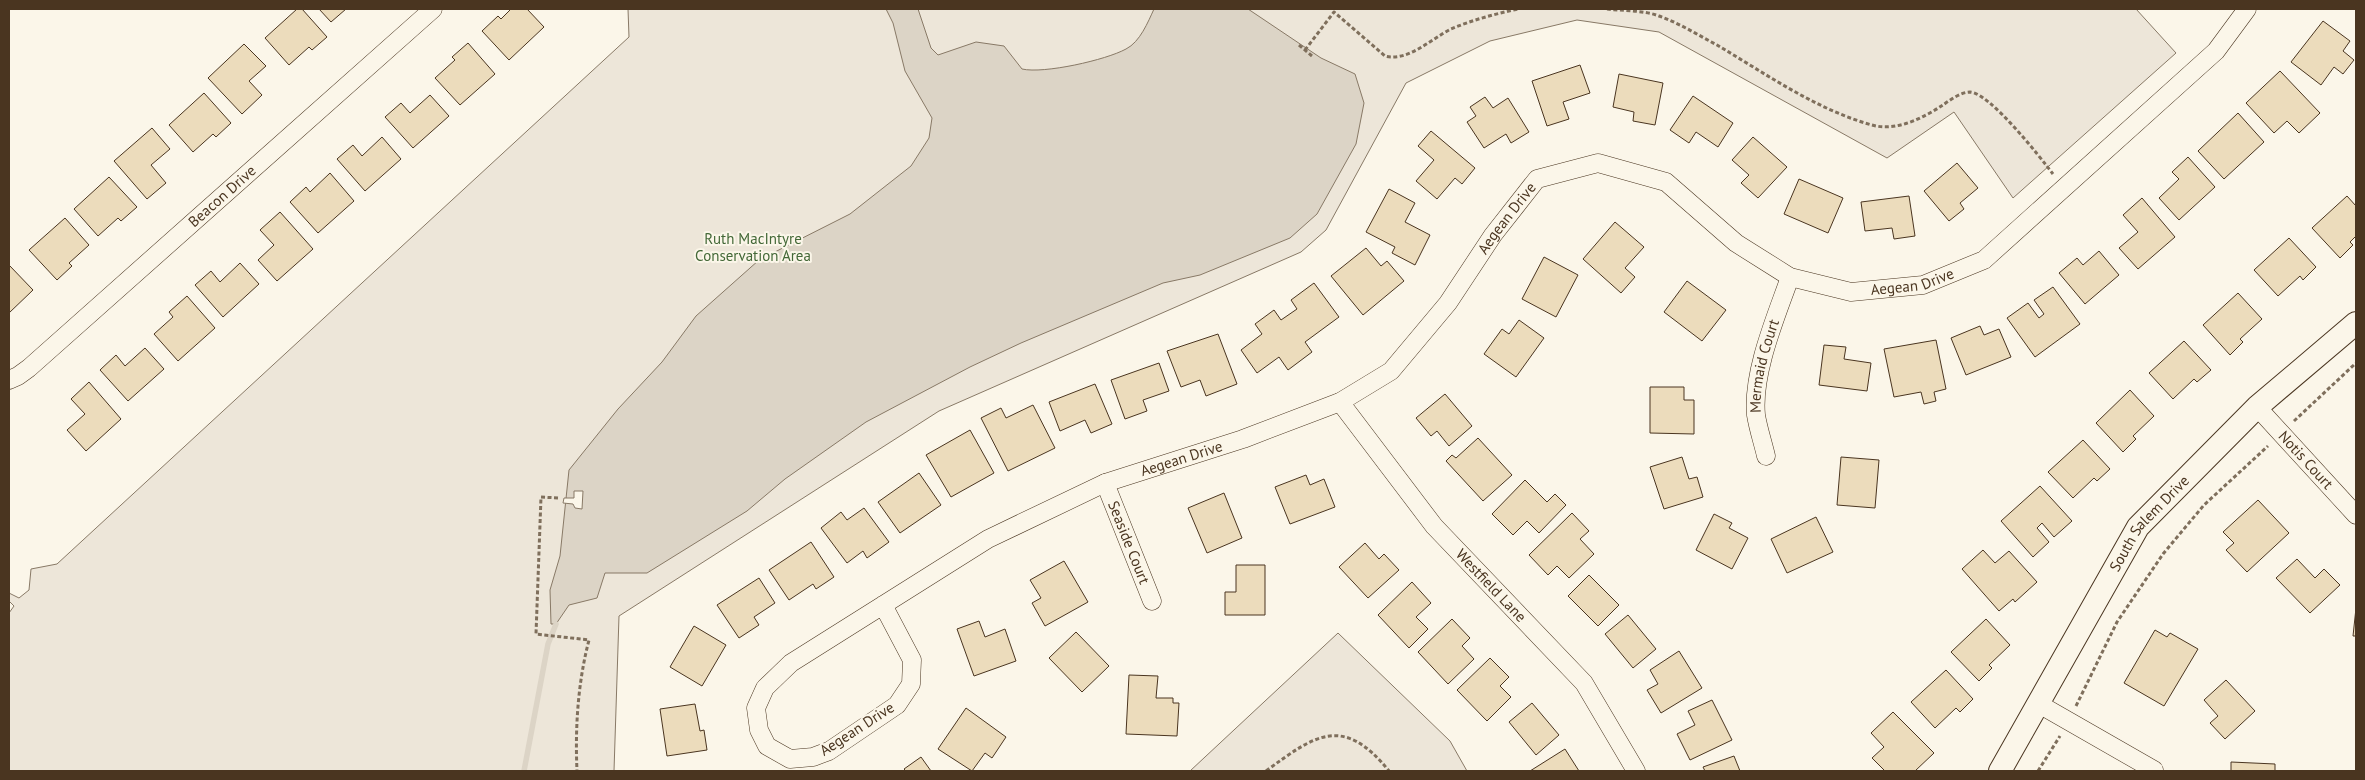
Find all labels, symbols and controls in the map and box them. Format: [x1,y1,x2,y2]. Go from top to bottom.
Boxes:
street label: Beacon Drive [184,161,260,231]
street label: Aegean Drive [1473,178,1540,257]
park label: Ruth MacIntyre Conservation Area [695,229,811,265]
street label: Aegean Drive [1870,263,1957,299]
street label: Mermaid Court [1745,317,1783,413]
street label: Notis Court [2275,427,2338,493]
street label: Aegean Drive [1138,436,1225,480]
street label: South Salem Drive [2105,471,2193,575]
street label: Seaside Court [1104,498,1154,587]
street label: Westfield Lane [1452,545,1531,626]
street label: Aegean Drive [816,697,898,760]

